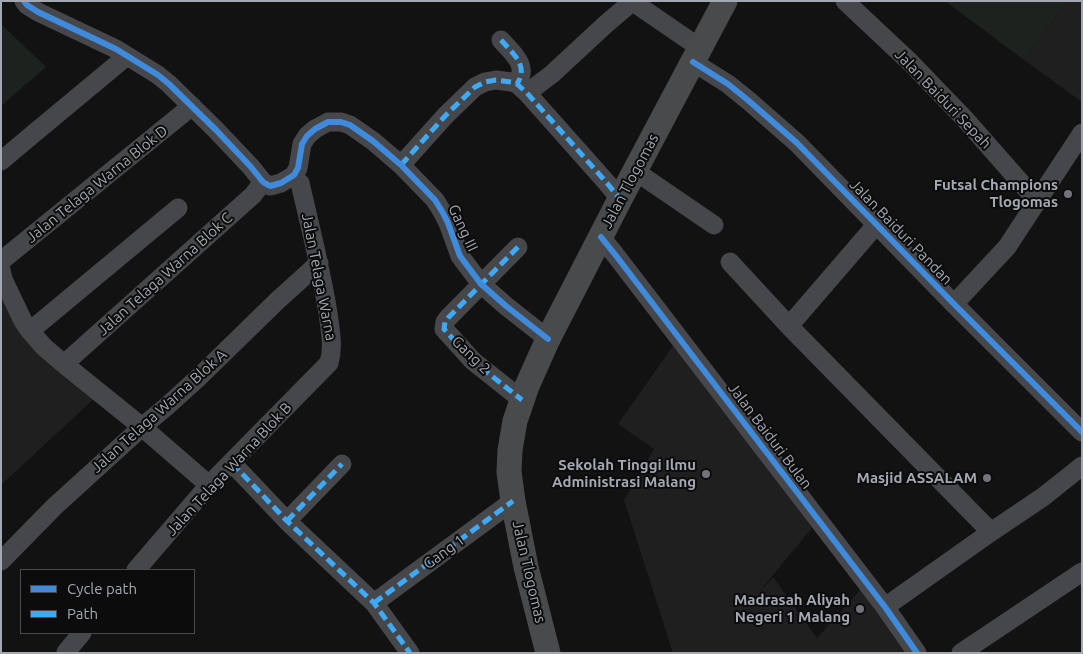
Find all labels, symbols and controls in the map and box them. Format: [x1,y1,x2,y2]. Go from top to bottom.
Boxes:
street label: Jalan Baiduri Sepah [891,46,995,152]
street label: Jalan Telaga Warna Blok D [23,121,171,247]
street label: Jalan Tlogomas [598,131,662,231]
street label: Jalan Baiduri Pandan [846,175,956,289]
place label: Futsal Champions Tlogomas [934,176,1058,211]
marker: Futsal Champions Tlogomas [1062,188,1074,200]
street label: Gang III [444,202,482,254]
street label: Jalan Telaga Warna Blok C [94,209,236,339]
street label: Jalan Telaga Warna [298,212,340,342]
street label: Gang 2 [448,332,494,378]
street label: Jalan Telaga Warna Blok A [88,346,230,476]
street label: Jalan Baiduri Bulan [724,379,816,493]
street label: Jalan Telaga Warna Blok B [163,399,295,539]
place label: Sekolah Tinggi Ilmu Administrasi Malang [552,456,696,491]
marker: Sekolah Tinggi Ilmu Administrasi Malang [700,468,712,480]
place label: Masjid ASSALAM [857,469,977,487]
marker: Masjid ASSALAM [981,472,993,484]
street label: Jalan Tlogomas [508,519,550,625]
street label: Gang 1 [420,531,468,573]
legend [20,569,195,634]
text: Cycle path [67,580,137,597]
place label: Madrasah Aliyah Negeri 1 Malang [734,591,850,626]
marker: Madrasah Aliyah Negeri 1 Malang [854,603,866,615]
text: Path [67,605,98,622]

